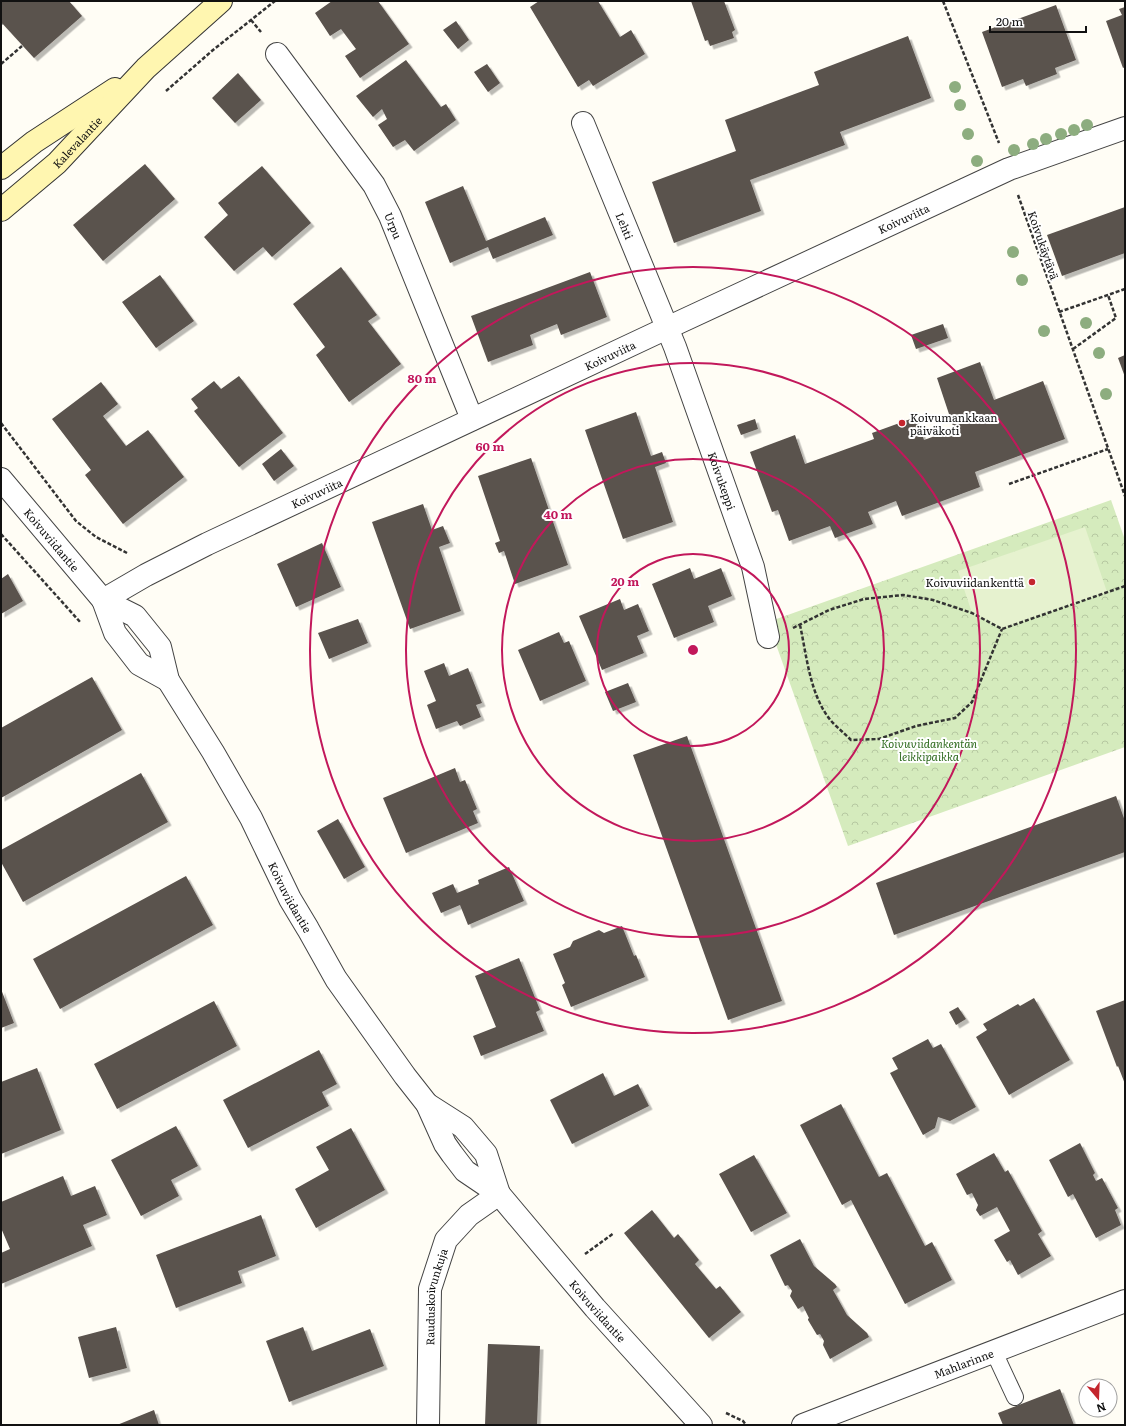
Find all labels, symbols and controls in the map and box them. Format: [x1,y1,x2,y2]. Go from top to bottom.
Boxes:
scale bar [990,8,1086,34]
text: 20 m [996,12,1023,30]
street label: Kalevalantie [48,112,105,171]
street label: Koivuviita [875,199,932,237]
street label: Koivukäytävä [1025,208,1063,282]
street label: Urpu [381,210,406,241]
street label: Lehti [613,210,638,242]
street label: Koivuviita [581,336,638,374]
text: 80 m [408,369,436,387]
place label: Koivumankkaan päiväkoti [910,409,998,438]
marker: Koivumankkaan päiväkoti [897,418,907,428]
text: 60 m [476,437,504,455]
street label: Koivukeppi [705,449,740,512]
street label: Koivuviita [288,474,345,512]
street label: Koivuviidantie [21,504,83,575]
text: 40 m [544,505,573,523]
text: 20 m [611,572,639,590]
place label: Koivuviidankenttä [925,574,1024,590]
marker: Koivuviidankenttä [1027,577,1037,587]
centre of rings [686,643,700,657]
park label: Koivuviidankentän leikkipaikka [881,735,977,764]
street label: Koivuviidantie [265,859,316,936]
street label: Rauduskoivunkuja [421,1246,451,1346]
street label: Koivuviidantie [566,1276,630,1346]
street label: Mahlarinne [931,1344,996,1382]
north arrow [1078,1378,1118,1418]
text: N [1095,1399,1109,1417]

